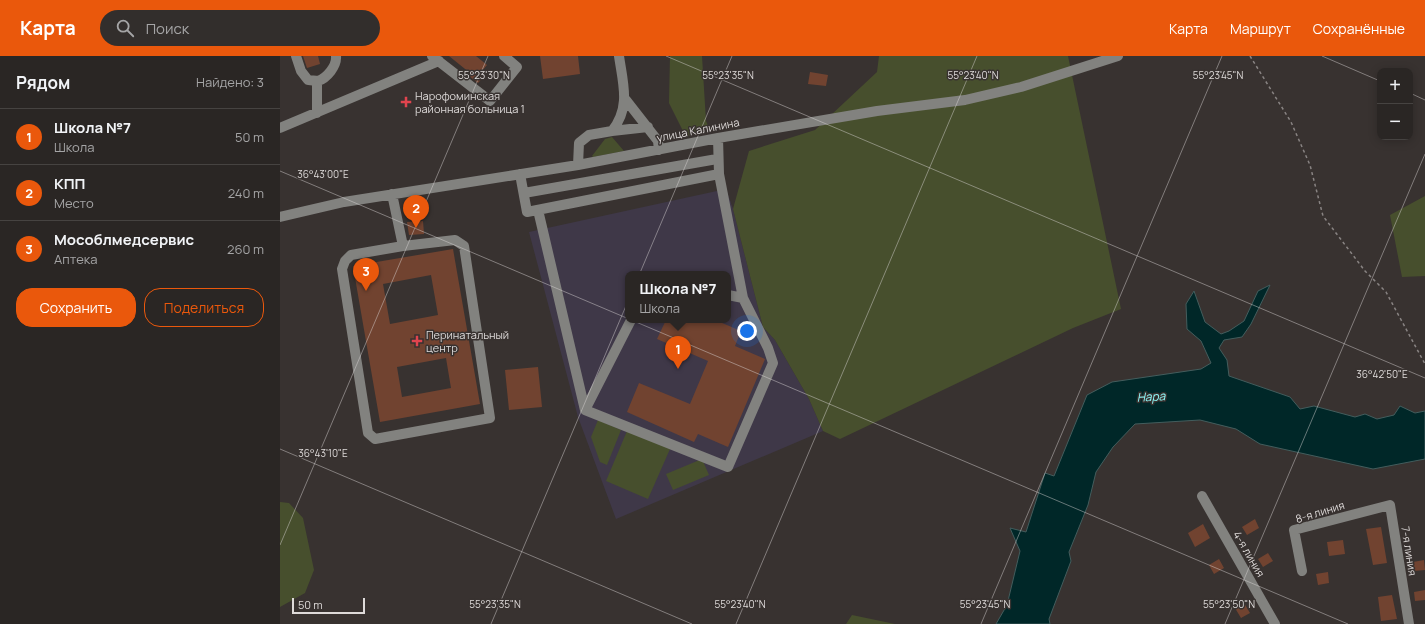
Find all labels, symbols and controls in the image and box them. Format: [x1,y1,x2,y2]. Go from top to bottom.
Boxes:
search box [100,10,380,46]
text: Карта [20,15,76,41]
icon: search [114,17,136,39]
text: Поиск [146,18,189,39]
text: Карта [1169,19,1208,38]
text: Маршрут [1230,19,1291,38]
text: Сохранённые [1313,19,1405,38]
text: 55°23'30"N [458,68,510,82]
text: 55°23'35"N [702,68,754,82]
text: 55°23'40"N [948,68,999,82]
text: 55°23'45"N [1193,68,1243,82]
map controls [1377,68,1413,140]
button: + [1377,68,1413,104]
text: Рядом [16,71,70,94]
text: Найдено: 3 [196,73,264,91]
place label: Нарофоминская районная больница 1 [415,88,525,116]
marker: Нарофоминская районная больница 1 [400,96,412,108]
button: − [1377,104,1413,140]
street label: улица Калинина [655,114,741,145]
text: Школа №7 [54,117,131,138]
text: 1 [26,128,32,146]
text: 50 m [235,128,264,146]
text: Школа [54,138,95,156]
text: 36°43'00"E [297,167,349,181]
text: КПП [54,173,85,194]
text: 2 [25,184,33,202]
text: 240 m [228,184,264,202]
text: Место [54,194,94,212]
pin: 2 [403,195,429,228]
text: Мособлмедсервис [54,229,194,250]
text: 3 [25,240,33,258]
text: 260 m [227,240,264,258]
text: Аптека [54,250,98,268]
pin: 3 [353,258,379,291]
popup [625,271,731,323]
text: Школа №7 [639,278,717,299]
button: Сохранить [16,288,136,327]
button: Поделиться [144,288,264,327]
text: Школа [639,299,680,317]
your location [737,321,757,341]
place label: Перинатальный центр [426,327,509,355]
marker: Перинатальный центр [411,335,423,347]
pin: 1 [665,336,691,369]
text: 36°42'50"E [1356,367,1408,381]
water label: Нара [1136,387,1167,406]
text: 36°43'10"E [298,446,348,460]
street label: 8-я линия [1293,497,1346,526]
street label: 7-я линия [1398,525,1421,577]
street label: 4-я линия [1230,528,1269,580]
scale bar [292,596,365,615]
text: 50 m [298,597,323,612]
text: 55°23'35"N [469,597,521,611]
text: 55°23'40"N [715,597,766,611]
text: 55°23'45"N [960,597,1010,611]
text: 55°23'50"N [1203,597,1255,611]

